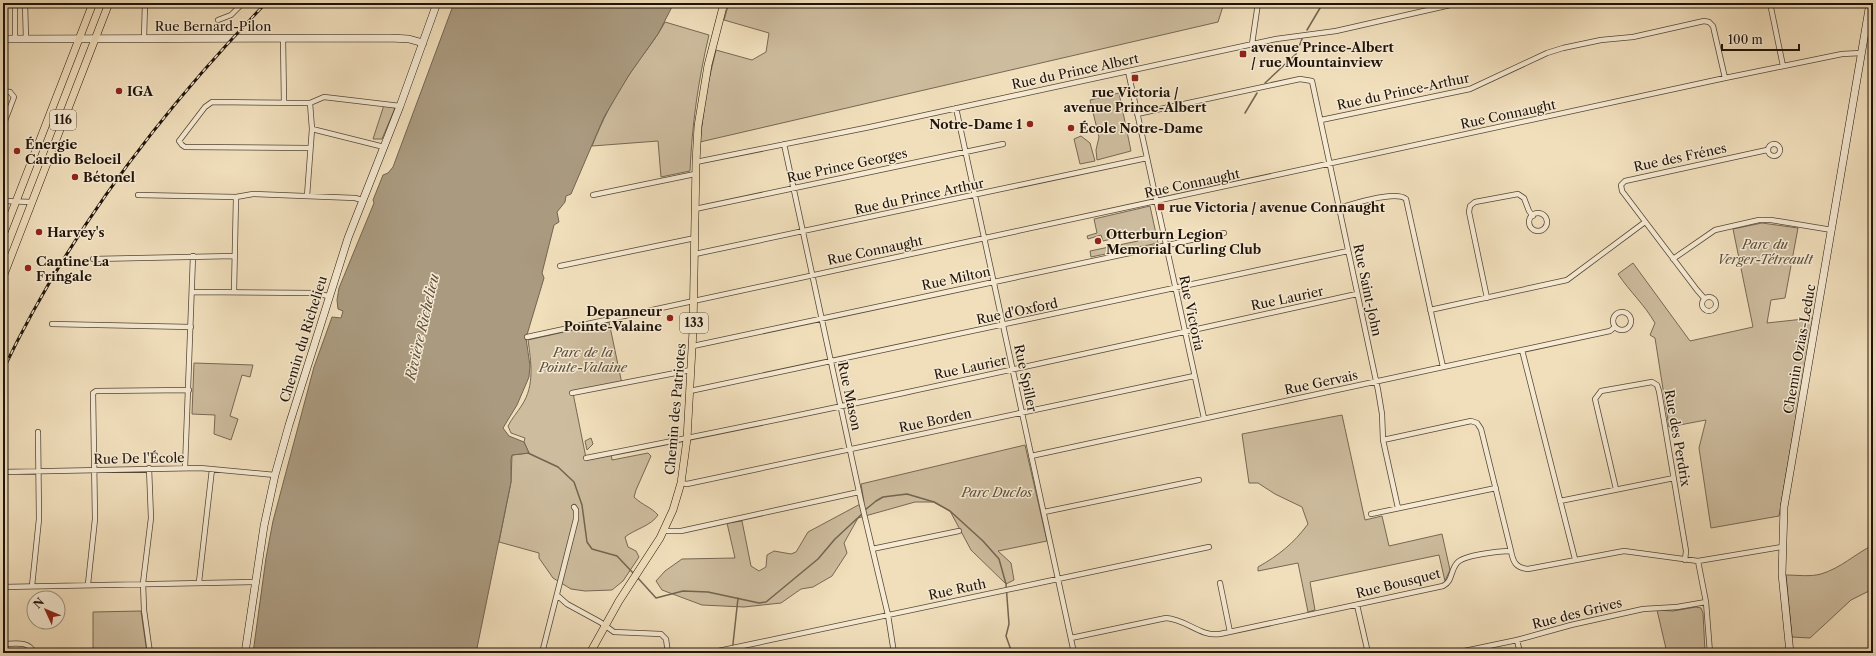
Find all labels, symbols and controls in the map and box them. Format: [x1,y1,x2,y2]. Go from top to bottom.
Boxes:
street label: Rue Bernard-Pilon [155,18,271,34]
scale bar [1722,26,1799,52]
text: 100 m [1728,32,1763,47]
place label: avenue Prince-Albert / rue Mountainview [1251,39,1395,70]
marker: avenue Prince-Albert / rue Mountainview [1238,49,1248,59]
street label: Rue du Prince Albert [1010,50,1140,92]
street label: Rue du Prince-Arthur [1335,69,1471,113]
marker: rue Victoria / avenue Prince-Albert [1130,73,1140,83]
place label: IGA [127,83,154,99]
place label: rue Victoria / avenue Prince-Albert [1064,84,1207,115]
marker: IGA [114,86,124,96]
street label: Rue Connaught [1459,96,1557,132]
road number: 116 [50,110,76,130]
place label: Notre-Dame 1 [929,116,1022,132]
marker: Notre-Dame 1 [1025,119,1035,129]
place label: École Notre-Dame [1079,120,1203,136]
marker: École Notre-Dame [1066,123,1076,133]
place label: Énergie Cardio Beloeil [25,136,122,167]
street label: Rue des Frénes [1632,139,1728,175]
street label: Rue Prince Georges [785,144,909,186]
marker: Énergie Cardio Beloeil [12,146,22,156]
street label: Rue Connaught [1143,165,1241,201]
place label: Bétonel [83,169,136,185]
marker: Bétonel [70,172,80,182]
street label: Rue du Prince Arthur [853,174,986,218]
place label: rue Victoria / avenue Connaught [1169,199,1386,215]
marker: rue Victoria / avenue Connaught [1156,202,1166,212]
place label: Harvey's [47,224,105,240]
place label: Otterburn Legion Memorial Curling Club [1106,226,1261,257]
marker: Harvey's [34,227,44,237]
street label: Rue Connaught [826,232,924,268]
marker: Otterburn Legion Memorial Curling Club [1093,236,1103,246]
park label: Parc du Verger-Tétreault [1717,236,1814,267]
street label: Rue Saint-John [1350,242,1386,338]
place label: Cantine La Fringale [36,253,110,284]
marker: Cantine La Fringale [23,263,33,273]
street label: Rue Milton [920,263,992,293]
water label: Rivière Richelieu [401,271,443,383]
street label: Chemin du Richelieu [276,274,330,404]
street label: Rue Victoria [1176,274,1208,352]
street label: Rue Laurier [1249,282,1325,314]
street label: Chemin Ozias-Leduc [1780,283,1818,415]
street label: Rue d'Oxford [975,295,1059,327]
place label: Depanneur Pointe-Valaine [564,303,663,334]
marker: Depanneur Pointe-Valaine [665,313,675,323]
road number: 133 [680,313,708,333]
street label: Chemin des Patriotes [661,342,689,476]
street label: Rue Spiller [1011,343,1041,414]
park label: Parc de la Pointe-Valaine [538,344,628,375]
street label: Rue Laurier [932,351,1008,383]
street label: Rue Mason [835,360,865,432]
street label: Rue Gervais [1283,366,1359,398]
street label: Rue des Perdrix [1662,388,1694,488]
street label: Rue Borden [897,404,973,436]
street label: Rue De l'École [93,449,185,467]
park label: Parc Duclos [960,484,1033,500]
street label: Rue Bousquet [1354,565,1442,601]
street label: Rue Ruth [927,575,987,603]
north arrow [26,590,66,630]
text: N [30,594,47,611]
street label: Rue des Grives [1530,594,1624,632]

